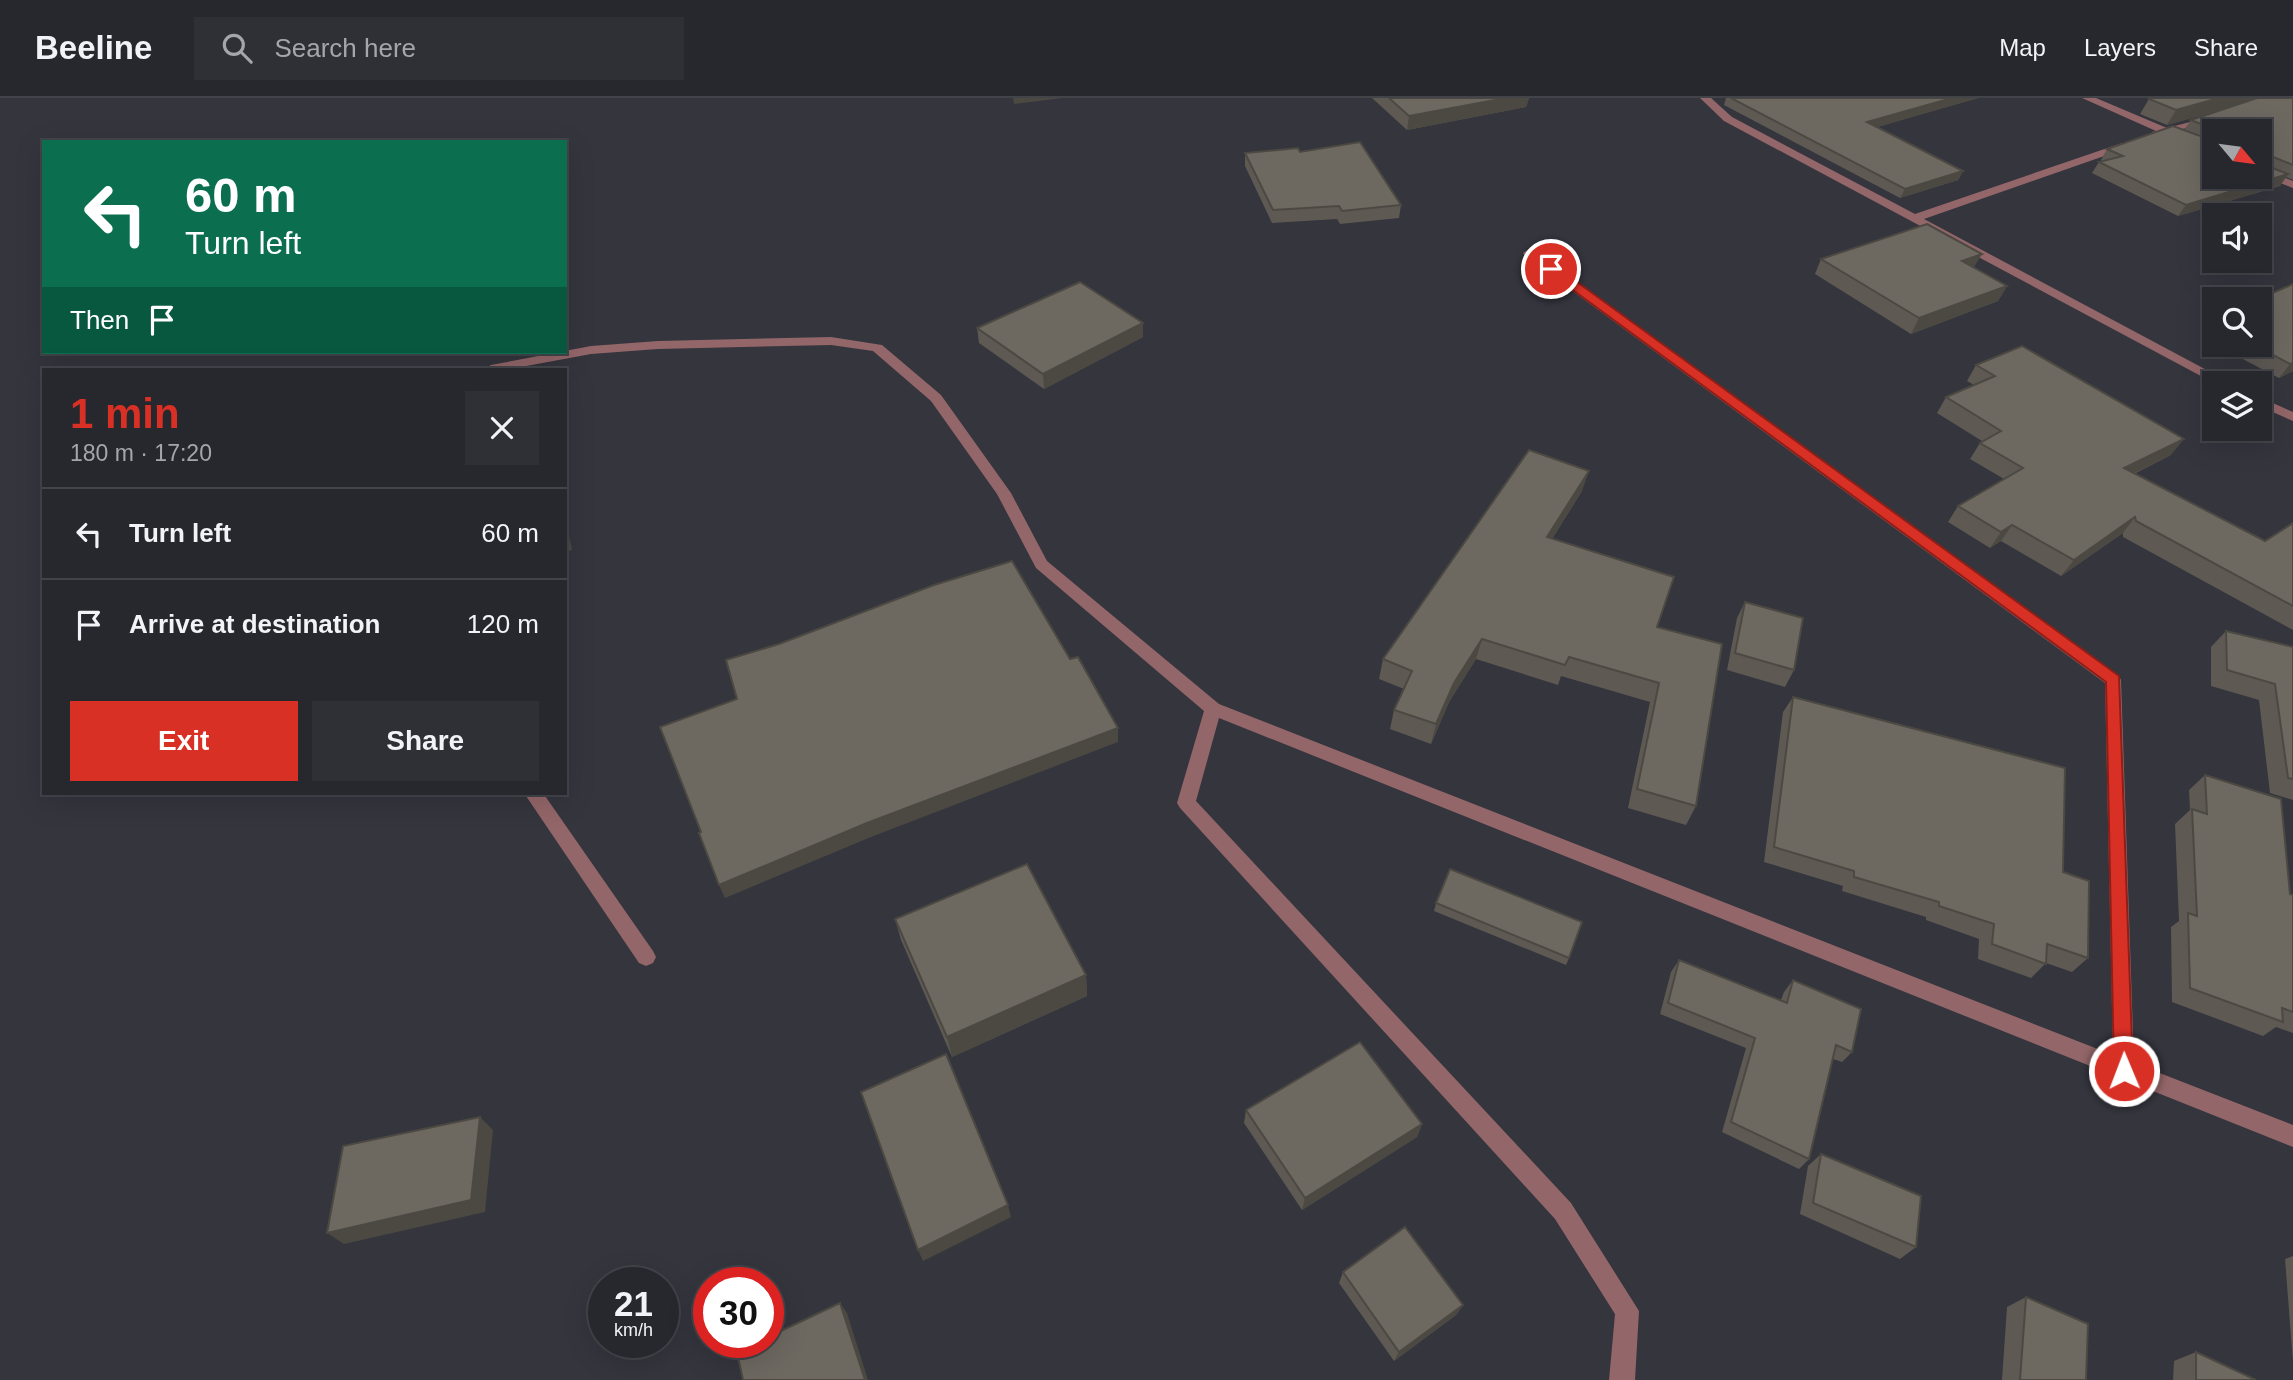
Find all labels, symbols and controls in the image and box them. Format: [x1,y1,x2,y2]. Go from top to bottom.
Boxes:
search box [194,17,684,80]
text: Beeline [35,29,152,66]
icon: search [218,29,256,67]
text: Search here [274,33,416,63]
text: Map [1999,34,2046,61]
text: Layers [2084,34,2156,61]
text: Share [2194,34,2258,61]
north arrow [2202,119,2272,189]
map controls [2202,119,2272,441]
icon: left [70,168,161,259]
text: 60 m [185,168,297,222]
button: sound [2202,203,2272,273]
text: Turn left [185,225,301,261]
pin [1521,239,1581,299]
icon: arrive [1532,250,1570,288]
button: search [2202,287,2272,357]
icon: arrive [143,301,181,339]
text: Then [70,305,129,335]
button: layers [2202,371,2272,441]
text: 1 min [70,390,180,437]
button: close [465,391,539,465]
text: 180 m · 17:20 [70,440,212,466]
icon: left [70,515,108,553]
text: Turn left [129,518,231,548]
text: 60 m [481,518,539,548]
icon: arrive [70,606,108,644]
text: Arrive at destination [129,609,380,639]
text: 120 m [467,609,539,639]
button: Exit [70,701,298,781]
button: Share [312,701,539,781]
position arrow [2087,1034,2161,1108]
speed limit sign: 30 [693,1267,784,1358]
text: 21 [614,1284,653,1323]
text: km/h [614,1320,653,1340]

